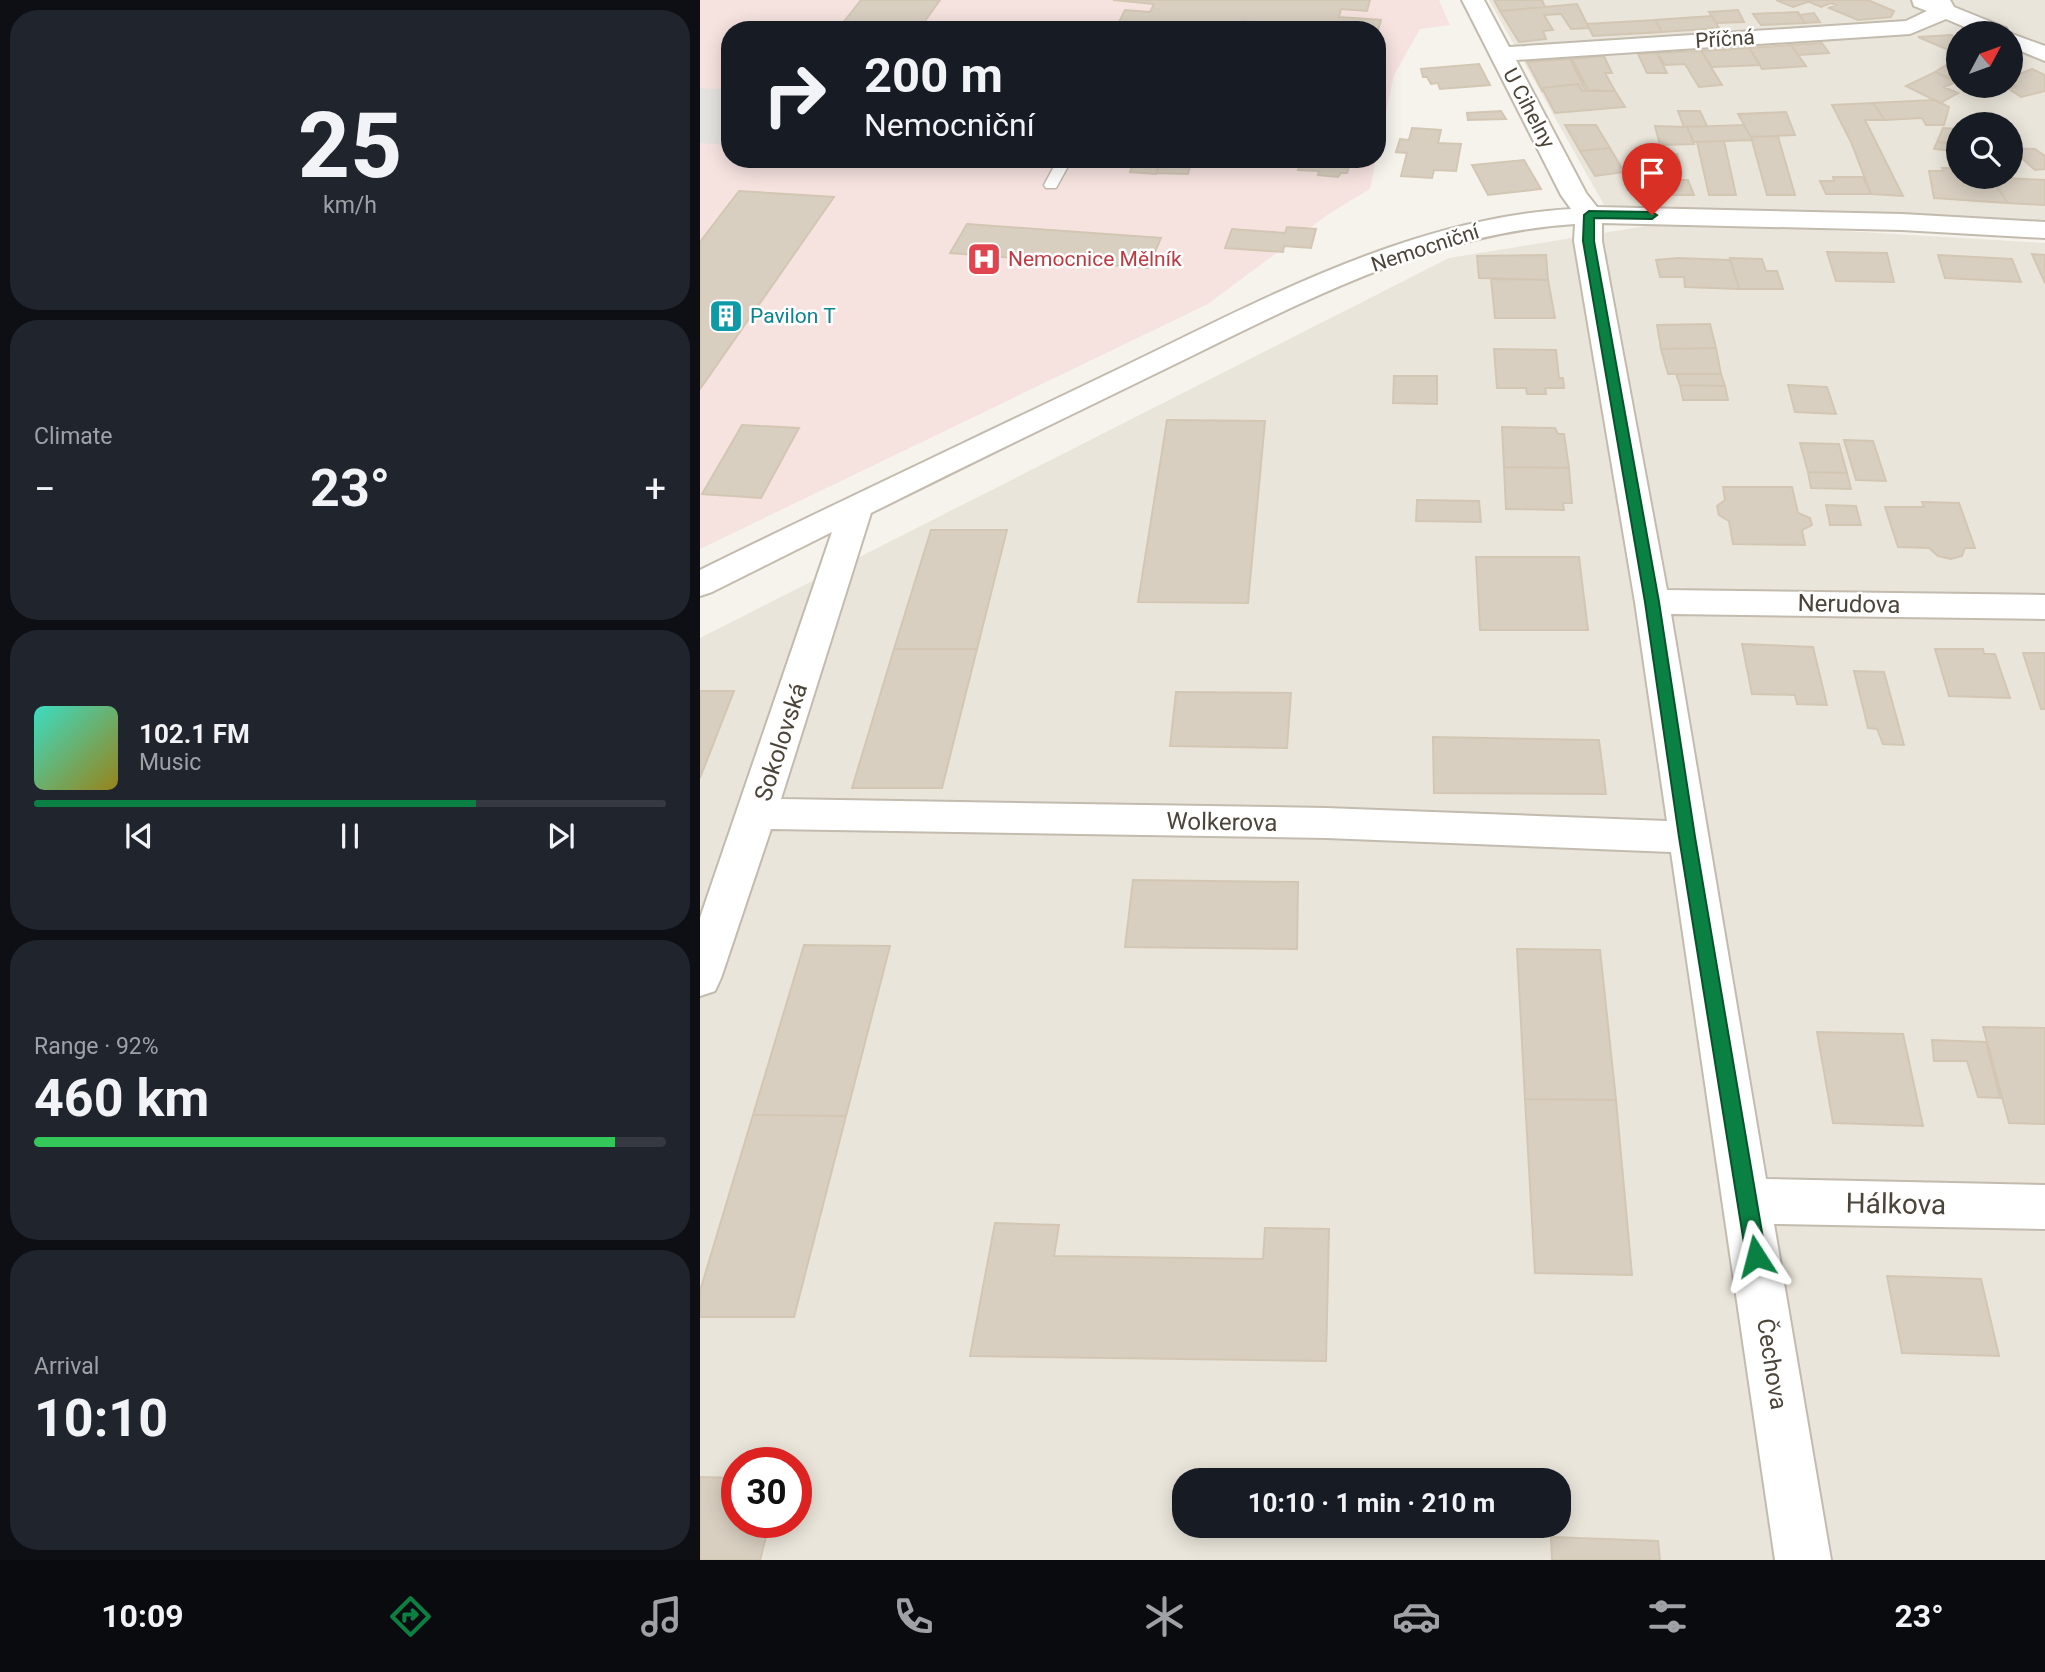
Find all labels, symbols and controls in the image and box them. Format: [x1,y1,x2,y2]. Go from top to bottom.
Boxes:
north arrow [1946,21,2023,98]
map controls [1946,21,2023,189]
street label: Příčná [1694,25,1756,53]
text: 200 m [864,47,1003,104]
icon: right [749,49,840,140]
street label: U Cihelny [1498,64,1560,152]
text: 25 [298,93,402,199]
text: Nemocniční [864,106,1035,144]
button: search [1946,112,2023,189]
pin [1622,143,1682,215]
icon: arrive [1633,154,1671,192]
text: km/h [323,192,377,219]
street label: Nemocniční [1368,219,1483,277]
hospital icon: Nemocnice Mělník [965,240,1003,278]
place label: Nemocnice Mělník [1008,247,1182,271]
building icon: Pavilon T [707,297,745,335]
place label: Pavilon T [750,304,836,328]
text: Climate [34,423,113,450]
text: 23° [310,458,390,519]
text: − [34,467,56,511]
text: + [644,467,666,511]
street label: Nerudova [1797,589,1901,619]
street label: Sokolovská [749,679,813,805]
text: 102.1 FM [139,719,250,749]
text: Music [139,749,201,776]
street label: Wolkerova [1166,807,1278,837]
icon: previous [120,817,158,855]
icon: pause [331,817,369,855]
icon: next [542,817,580,855]
text: Range · 92% [34,1033,159,1060]
text: 460 km [34,1068,209,1129]
street label: Hálkova [1845,1187,1947,1221]
position arrow [1719,1219,1793,1293]
street label: Čechova [1751,1316,1794,1412]
text: Arrival [34,1353,99,1380]
text: 10:10 [34,1388,168,1449]
speed limit sign: 30 [721,1447,812,1538]
text: 10:10 · 1 min · 210 m [1248,1488,1495,1518]
icon: directions [386,1592,435,1641]
icon: music [637,1592,686,1641]
icon: phone [889,1592,938,1641]
icon: climate [1140,1592,1189,1641]
icon: car [1392,1592,1441,1641]
icon: filters [1643,1592,1692,1641]
text: 10:09 [101,1597,184,1635]
text: 23° [1895,1597,1944,1635]

